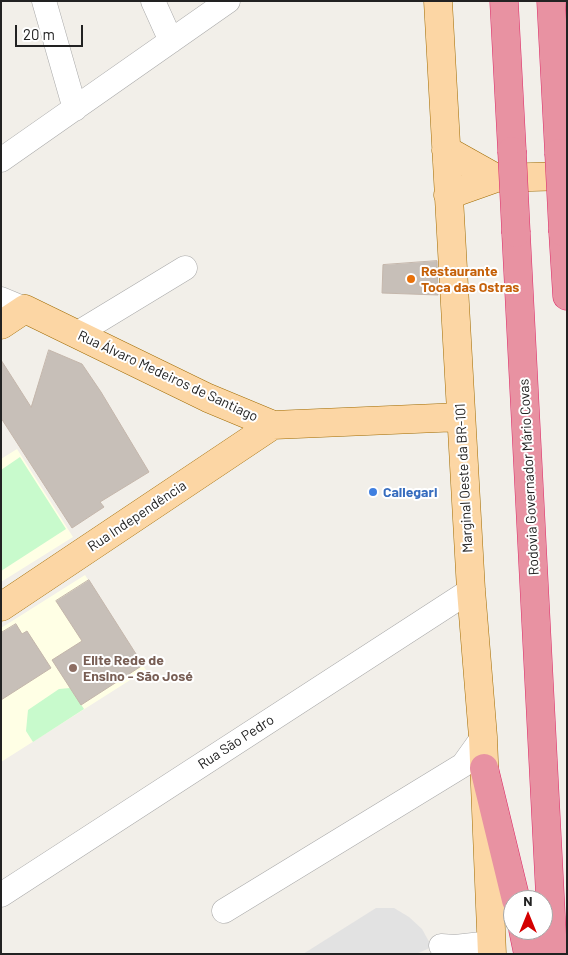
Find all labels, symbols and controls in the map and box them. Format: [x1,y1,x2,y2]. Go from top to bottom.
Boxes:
scale bar [18,15,85,47]
text: 20 m [23,25,55,43]
place label: Restaurante Toca das Ostras [421,263,519,296]
marker: Restaurante Toca das Ostras [405,273,417,285]
street label: Rua Álvaro Medeiros de Santiago [75,327,261,425]
street label: Rodovia Governador Mário Covas [515,378,543,576]
street label: Marginal Oeste da BR-101 [452,403,476,553]
street label: Rua Independência [85,477,189,555]
place label: Callegari [383,484,437,500]
marker: Callegari [367,486,379,498]
place label: Elite Rede de Ensino - São José [83,652,193,684]
marker: Elite Rede de Ensino - São José [67,662,79,674]
street label: Rua São Pedro [195,711,277,773]
north arrow [503,890,553,940]
text: N [523,892,533,909]

